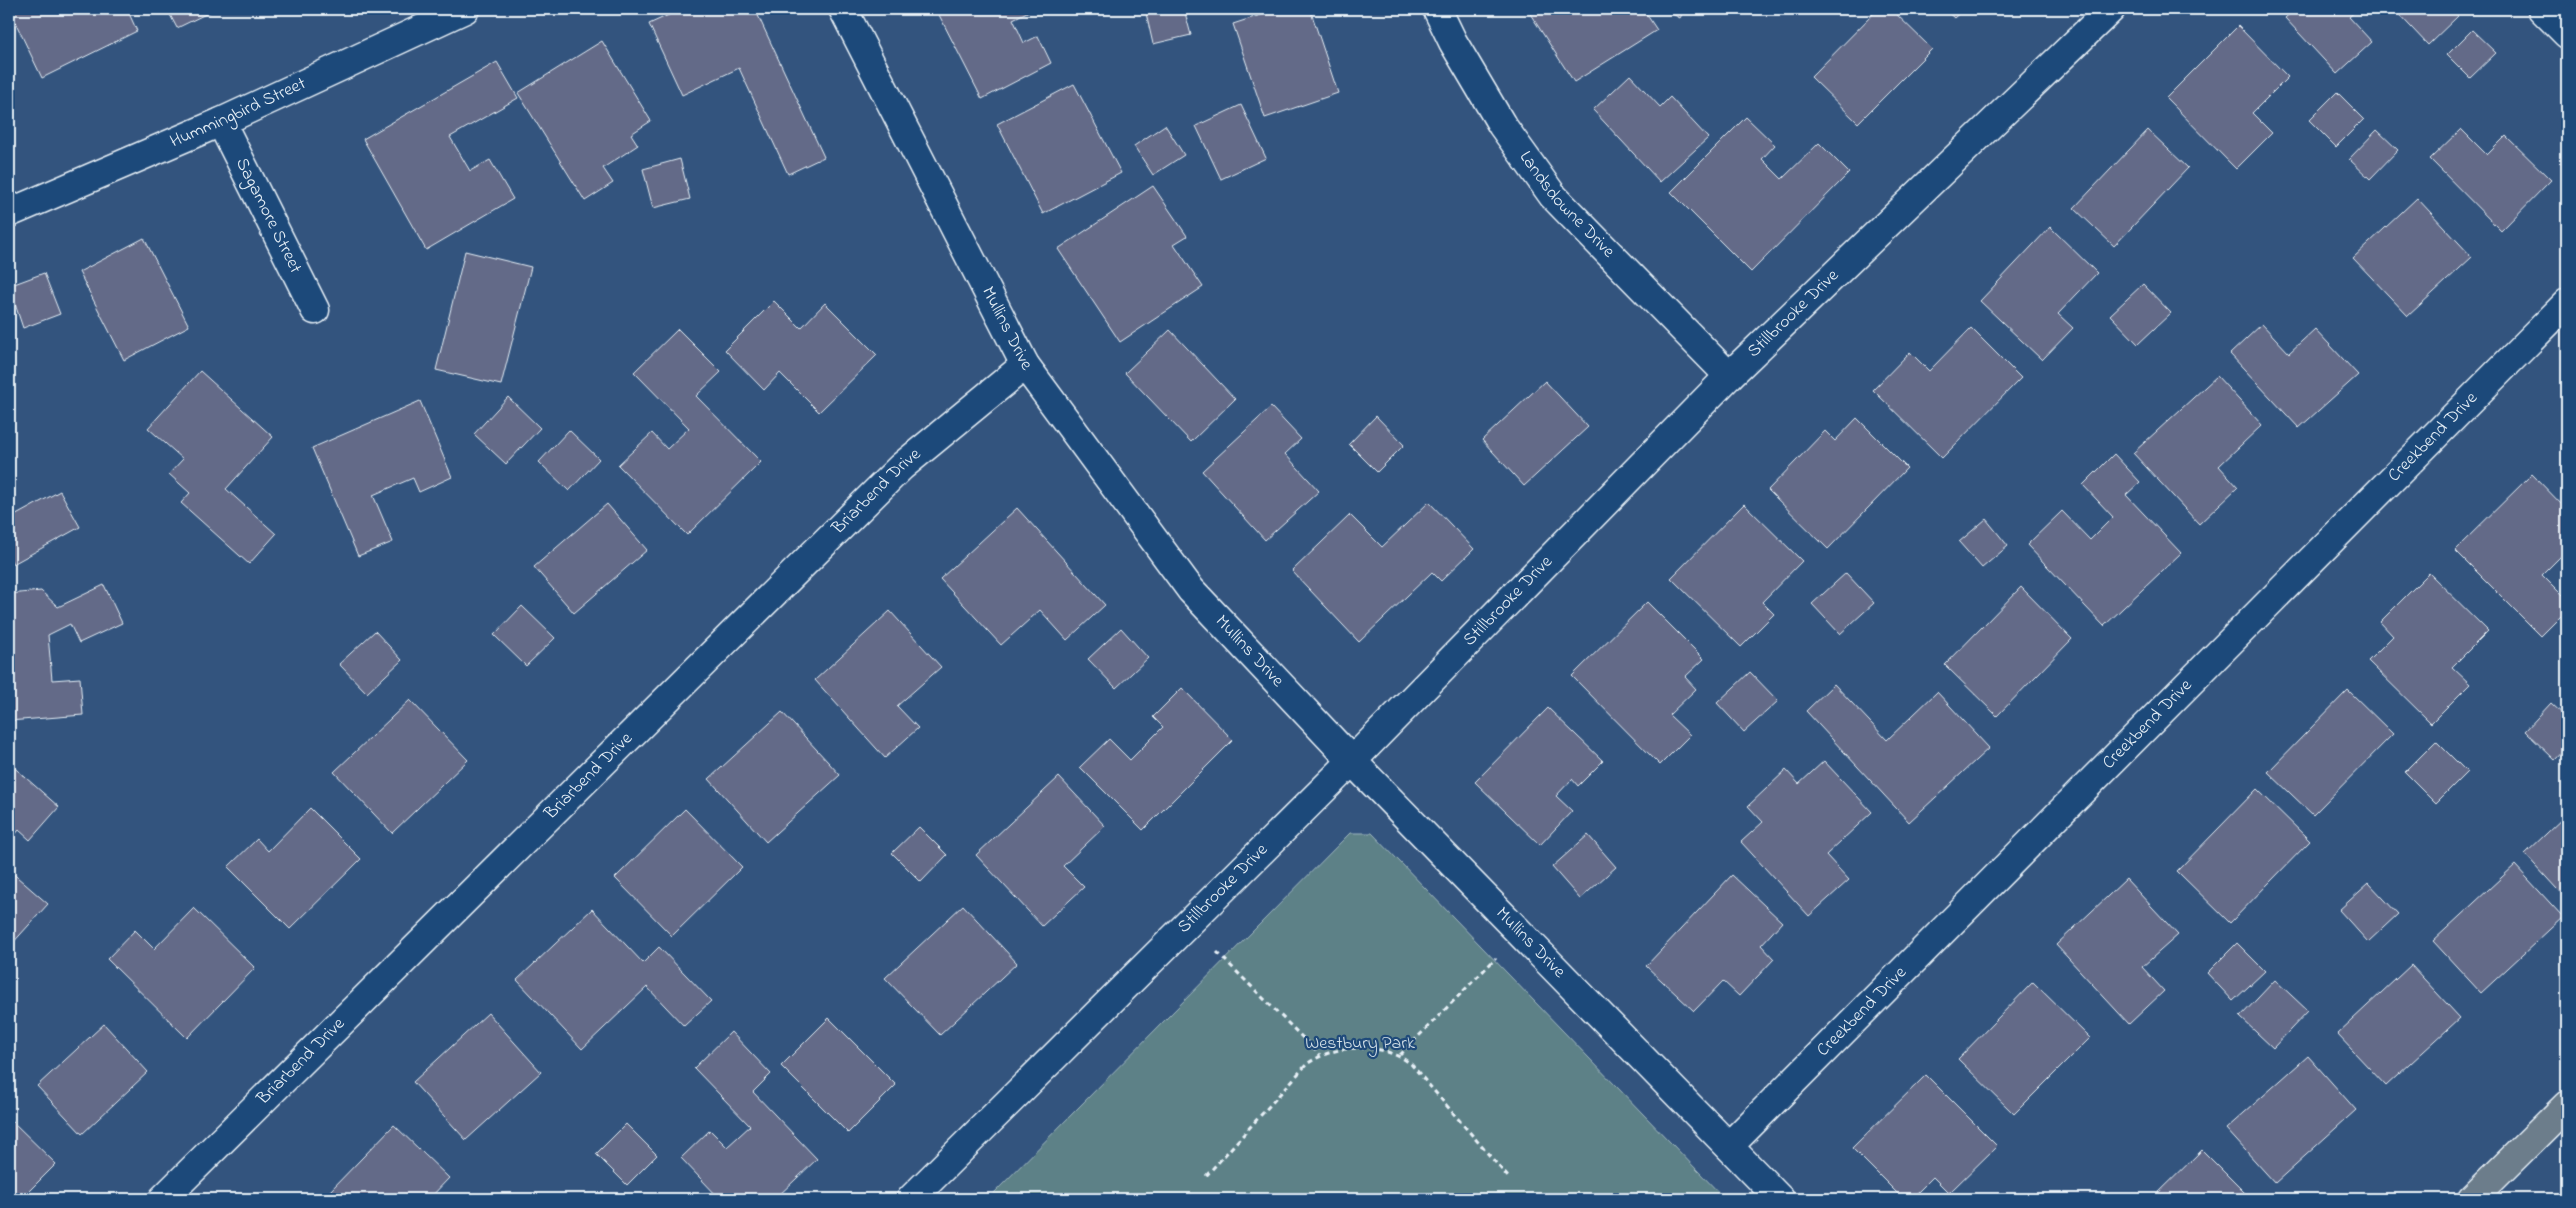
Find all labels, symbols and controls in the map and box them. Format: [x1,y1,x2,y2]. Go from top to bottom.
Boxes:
street label: Hummingbird Street [166,71,310,155]
street label: Landsdowne Drive [1512,146,1621,265]
street label: Sagamore Street [228,154,308,278]
street label: Stillbrooke Drive [1742,263,1846,364]
street label: Mullins Drive [974,282,1039,377]
street label: Creekbend Drive [2382,386,2485,489]
street label: Briarbend Drive [826,442,928,542]
street label: Stillbrooke Drive [1458,549,1560,653]
street label: Mullins Drive [1208,610,1290,694]
street label: Creekbend Drive [2097,673,2199,776]
street label: Briarbend Drive [538,726,640,827]
street label: Stillbrooke Drive [1172,837,1275,940]
street label: Mullins Drive [1489,902,1572,985]
street label: Creekbend Drive [1811,960,1914,1063]
street label: Briarbend Drive [251,1011,352,1112]
park label: Westbury Park [1305,1031,1415,1057]

